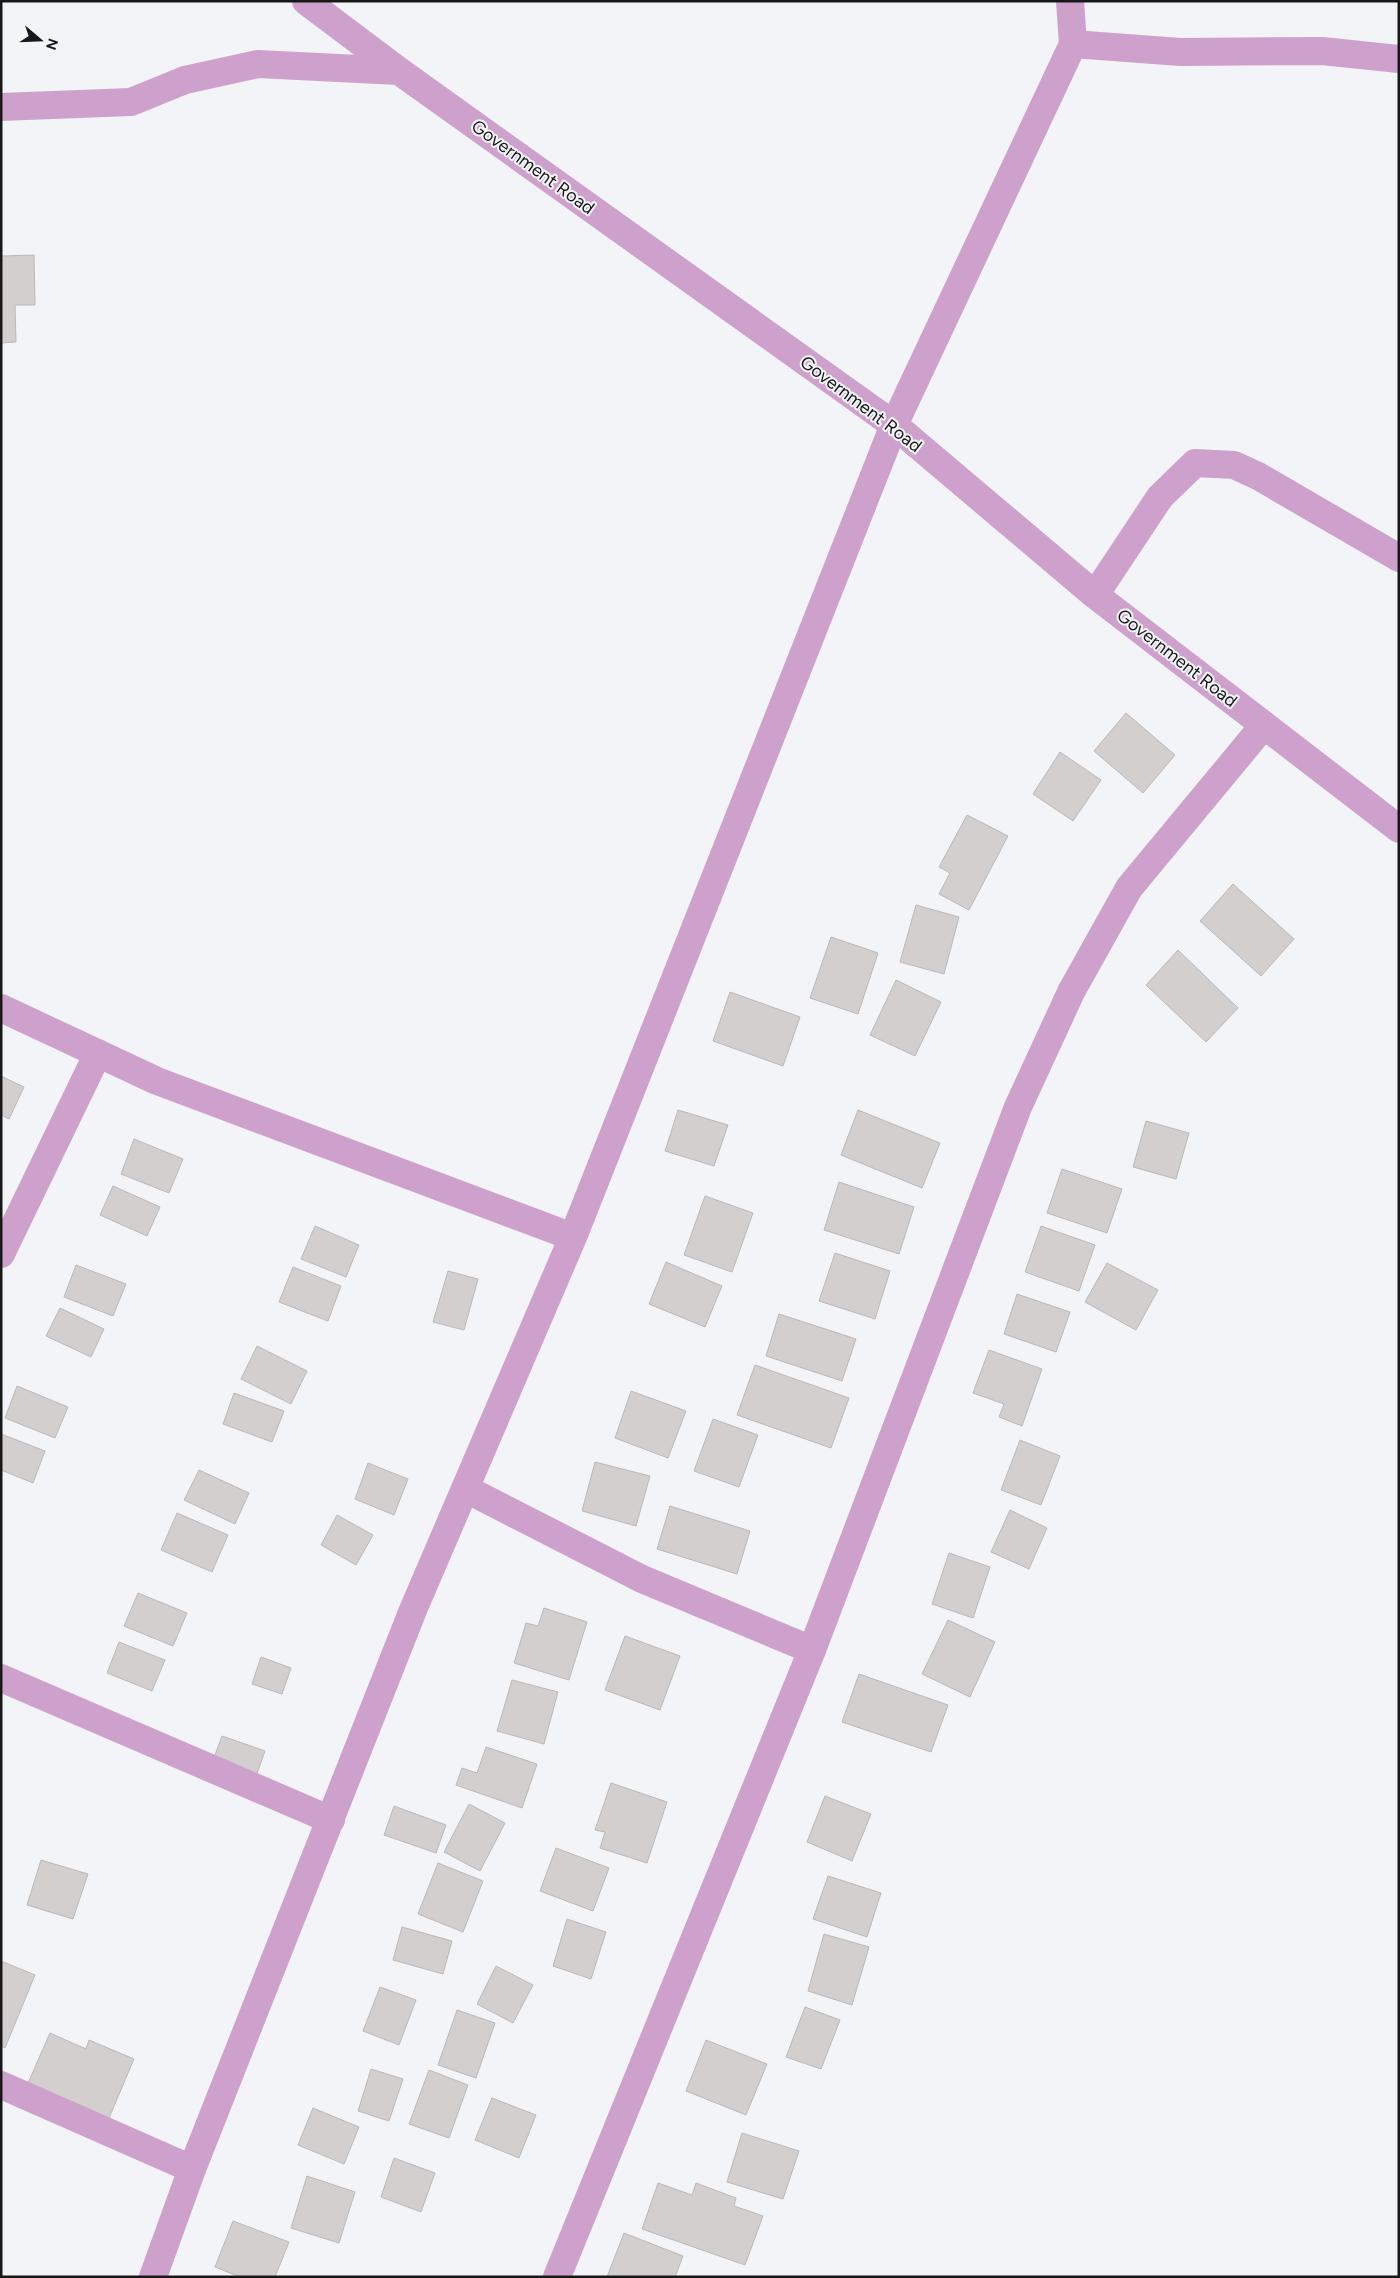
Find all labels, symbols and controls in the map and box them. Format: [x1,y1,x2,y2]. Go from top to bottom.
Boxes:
north arrow [15,15,65,65]
text: N [42,36,62,52]
street label: Government Road [467,115,599,219]
street label: Government Road [796,351,926,457]
street label: Government Road [1112,604,1242,712]

